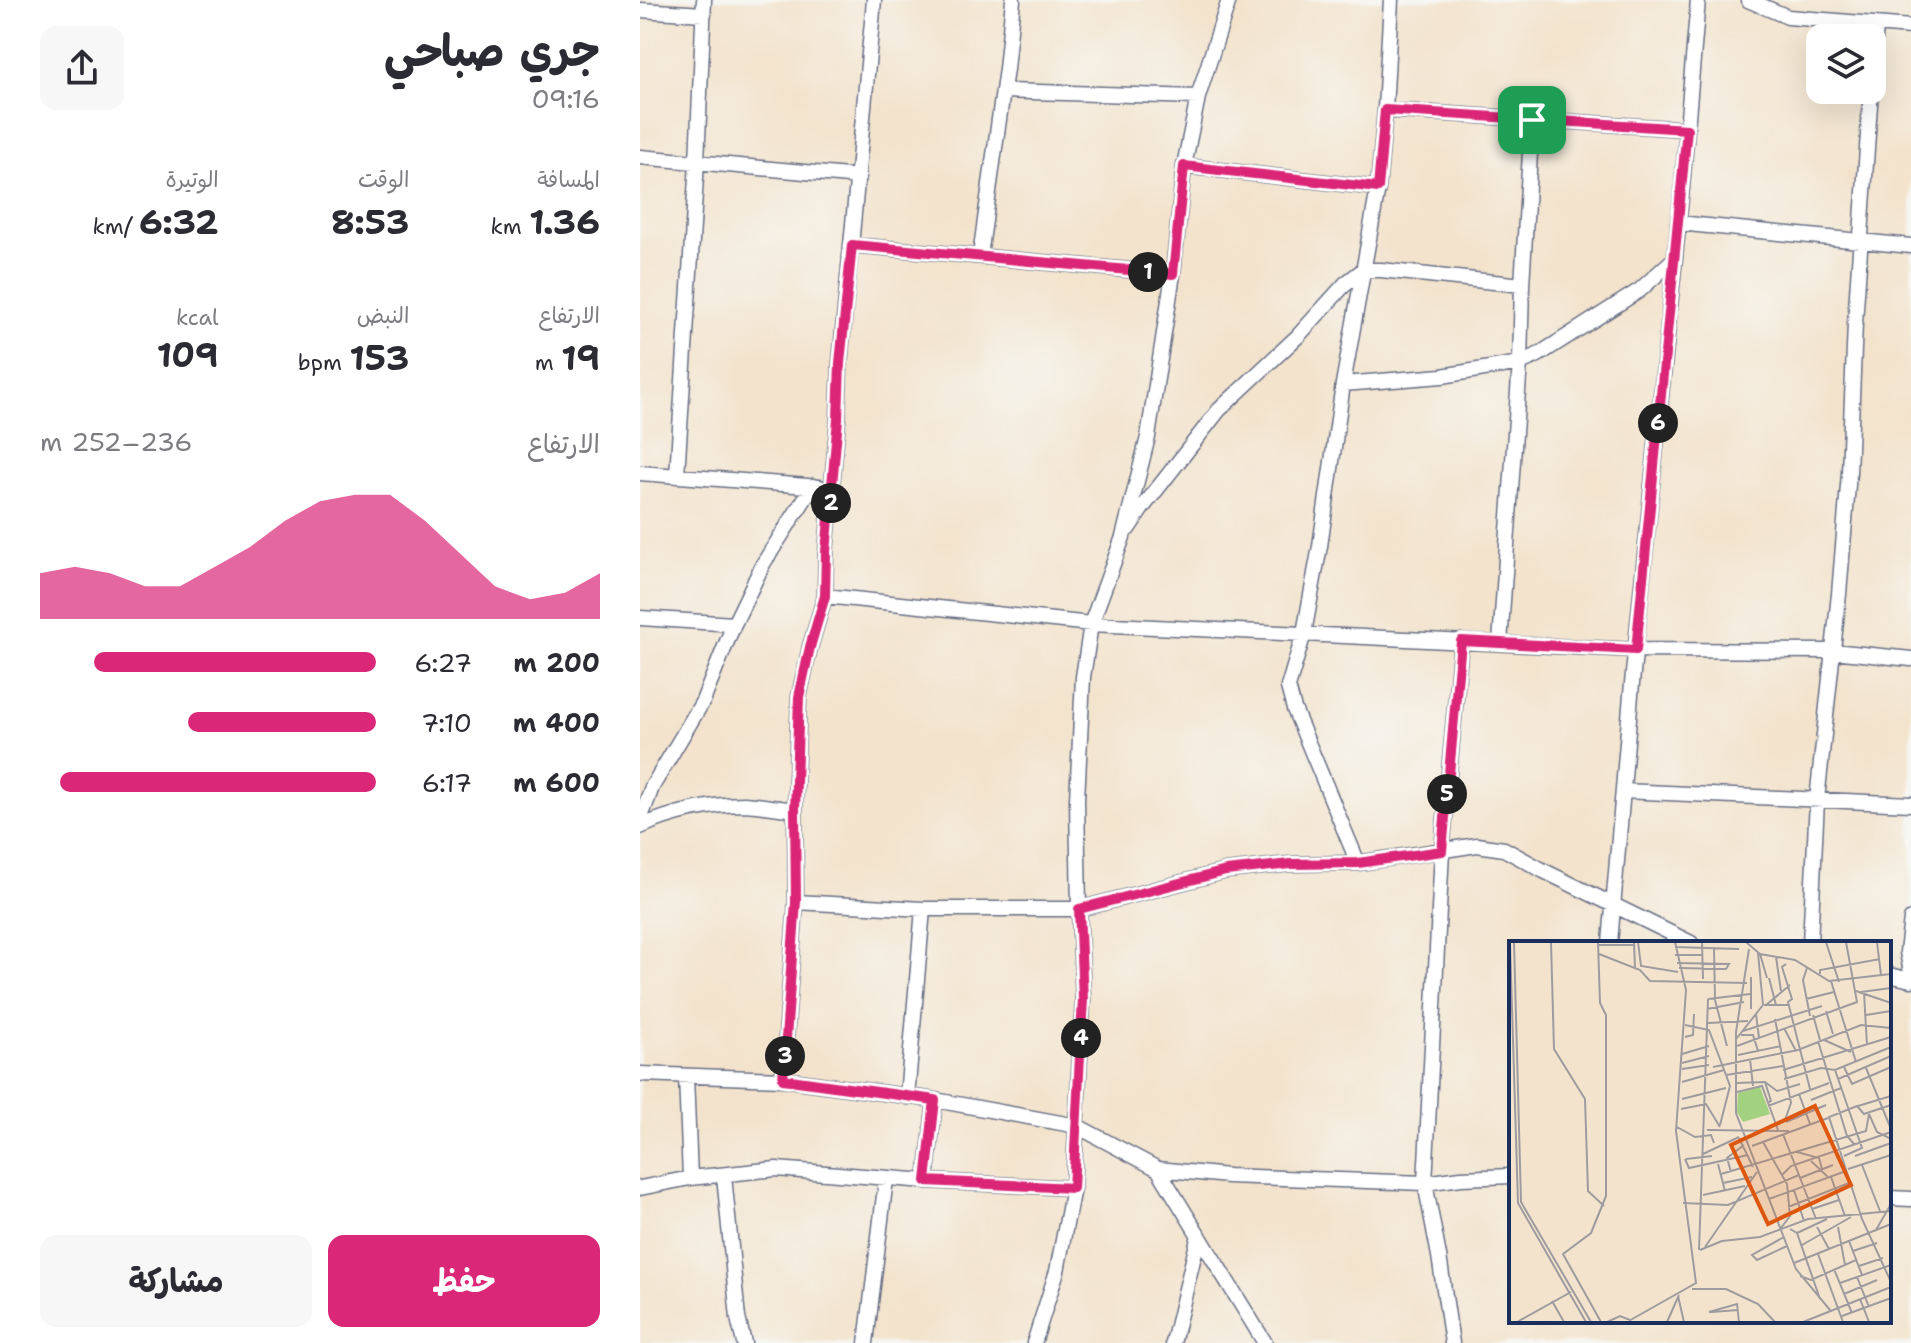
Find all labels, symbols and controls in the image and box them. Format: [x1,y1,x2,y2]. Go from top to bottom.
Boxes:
text: جري صباحي [384,21,600,80]
map controls [1806,24,1886,104]
button: layers [1806,24,1886,104]
button: share [40,26,124,110]
text: 09:16 [531,81,600,116]
pin [1498,86,1566,154]
icon: arrive [1510,98,1554,142]
text: الوتيرة [166,165,219,194]
text: الوقت [358,165,409,194]
text: المسافة [537,165,600,194]
text: 6:32 [139,199,219,245]
text: 8:53 [331,199,409,245]
text: 1.36 [529,199,600,245]
text: /km [93,212,139,241]
text: km [491,212,529,241]
pin: 1 [1128,252,1168,292]
text: 1 [1143,257,1153,286]
text: النبض [357,301,409,330]
text: الارتفاع [538,301,600,330]
text: kcal [176,303,219,332]
text: 109 [157,332,219,378]
text: 153 [349,335,409,381]
text: 19 [561,335,600,381]
text: bpm [298,348,349,377]
text: m [535,348,561,377]
pin: 6 [1638,403,1678,443]
text: 6 [1650,408,1666,437]
text: 236–252 m [40,424,193,459]
text: الارتفاع [527,426,600,461]
pin: 2 [811,483,851,523]
text: 2 [823,488,839,517]
text: 6:27 [414,645,472,680]
text: 200 m [513,645,600,680]
text: 7:10 [421,705,472,740]
text: 400 m [513,705,600,740]
text: 6:17 [422,765,472,800]
text: 600 m [513,765,600,800]
pin: 5 [1427,774,1467,814]
text: 5 [1440,779,1454,808]
inset map [1509,941,1891,1323]
pin: 4 [1061,1018,1101,1058]
text: 4 [1073,1023,1089,1052]
pin: 3 [765,1036,805,1076]
text: 3 [777,1041,793,1070]
button: مشاركة [40,1235,312,1327]
button: حفظ [328,1235,600,1327]

